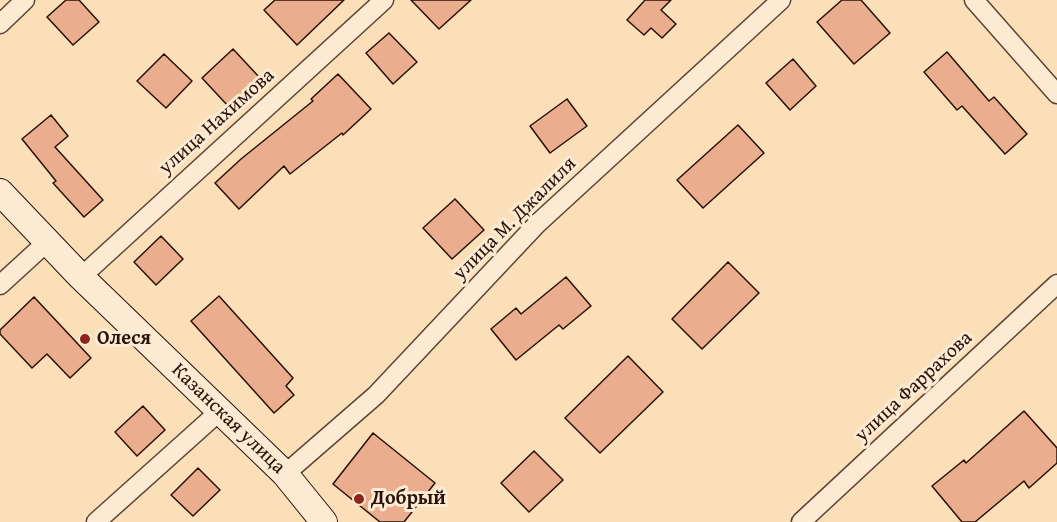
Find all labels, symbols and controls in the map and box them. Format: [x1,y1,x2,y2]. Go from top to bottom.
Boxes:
street label: улица Нахимова [154,64,280,180]
street label: улица М. Джалиля [448,152,582,286]
place label: Олеся [97,327,151,351]
street label: улица Фаррахова [850,327,978,447]
marker: Олеся [78,332,92,346]
street label: Казанская улица [166,359,290,479]
place label: Добрый [371,487,446,511]
marker: Добрый [352,492,366,506]

